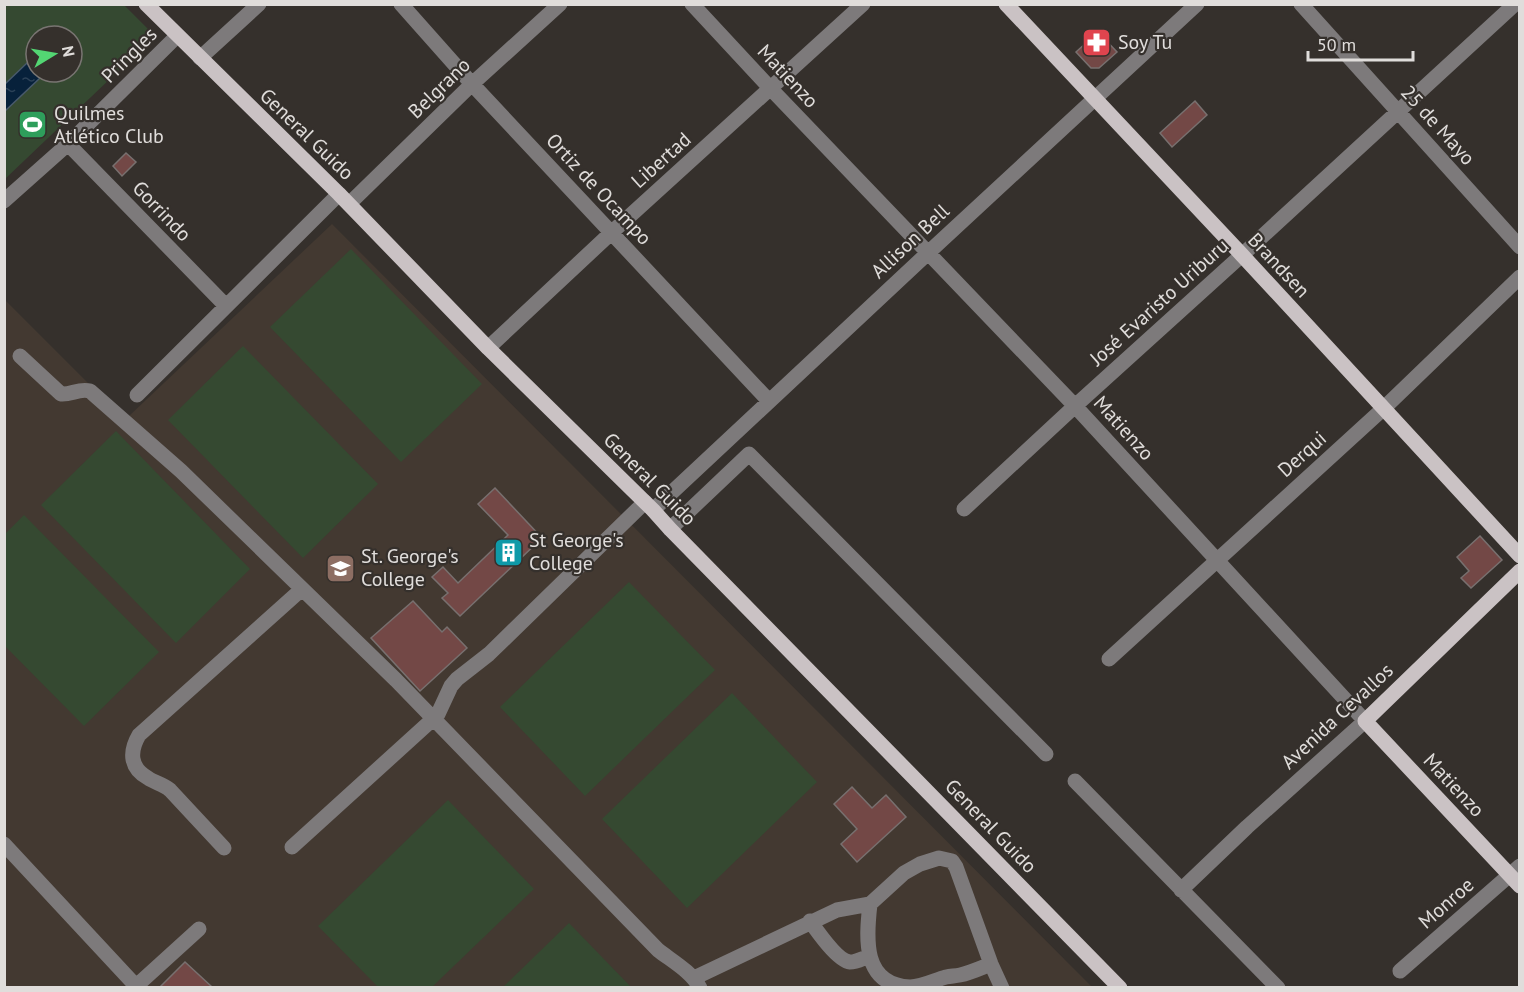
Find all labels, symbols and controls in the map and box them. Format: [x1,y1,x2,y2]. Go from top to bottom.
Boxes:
street label: Pringles [96,22,162,88]
north arrow [24,24,84,84]
scale bar [1308,24,1413,62]
pharmacy icon: Soy Tu [1081,26,1113,58]
place label: Soy Tu [1118,29,1172,55]
text: 50 m [1317,33,1356,56]
street label: Matienzo [752,38,824,114]
text: N [58,44,80,58]
street label: Belgrano [402,52,476,124]
street label: 25 de Mayo [1395,80,1481,170]
street label: General Guido [254,83,360,185]
place label: Quilmes Atlético Club [54,100,164,149]
sports icon: Quilmes Atlético Club [17,109,49,141]
street label: Libertad [626,126,696,194]
street label: Ortiz de Ocampo [541,128,657,250]
street label: Gorrindo [127,175,197,247]
street label: Allison Bell [865,198,955,284]
street label: Brandsen [1242,227,1316,303]
street label: José Evaristo Uriburu [1083,233,1234,372]
street label: Matienzo [1088,390,1160,466]
street label: Derqui [1272,425,1332,483]
street label: General Guido [598,427,702,531]
place label: St George's College [529,527,624,576]
building icon: St George's College [492,536,524,568]
place label: St. George's College [361,543,459,592]
school or university icon: St. George's College [324,552,356,584]
street label: Avenida Cevallos [1276,657,1398,775]
street label: Matienzo [1418,747,1490,823]
street label: General Guido [940,773,1042,879]
street label: Monroe [1413,872,1479,934]

